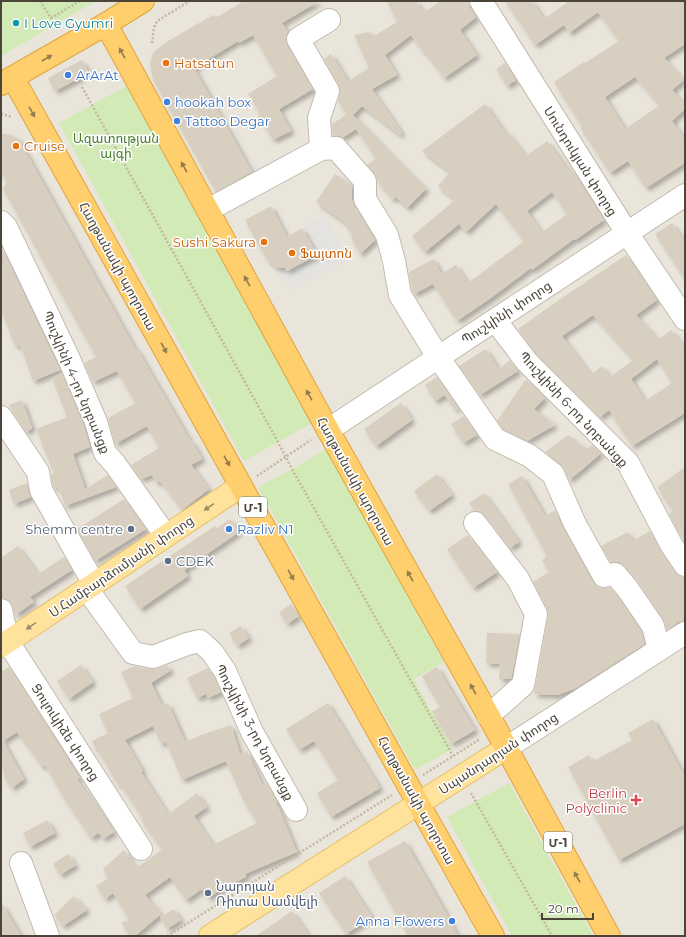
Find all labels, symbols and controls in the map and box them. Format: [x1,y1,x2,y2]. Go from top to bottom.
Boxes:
place label: I Love Gyumri [24,15,113,31]
marker: I Love Gyumri [11,18,21,28]
one-way arrow [118,48,125,59]
one-way arrow [41,55,53,62]
place label: Hatsatun [174,55,234,71]
marker: Hatsatun [161,58,171,68]
place label: ArArAt [76,67,119,83]
marker: ArArAt [63,70,73,80]
place label: hookah box [175,94,251,110]
marker: hookah box [162,97,172,107]
street label: Սունդուկյան փողոց [541,103,621,219]
one-way arrow [28,106,35,118]
place label: Tattoo Degar [185,113,270,129]
marker: Tattoo Degar [172,116,182,126]
park label: Ազատության այգի [73,130,159,161]
place label: Cruise [24,138,65,154]
marker: Cruise [11,141,21,151]
one-way arrow [181,162,188,173]
street label: Հաղթանակի պողոտա [76,199,160,333]
place label: Sushi Sakura [173,234,256,250]
marker: Sushi Sakura [259,237,269,247]
place label: Ֆայտոն [300,245,352,261]
marker: Ֆայտոն [287,248,297,258]
one-way arrow [243,276,250,287]
street label: Պուշկինի փողոց [458,277,554,347]
street label: Պուշկինի 4-րդ նրբանցք [40,308,114,456]
one-way arrow [160,342,167,353]
street label: Պուշկինի 6-րդ նրբանցք [516,348,632,470]
one-way arrow [306,390,312,401]
street label: Հաղթանակի պողոտա [314,414,398,548]
one-way arrow [224,455,231,467]
road number: Մ-1 [239,497,267,517]
one-way arrow [204,503,214,511]
street label: Ս.Համբարձումյանի փողոց [46,512,196,620]
place label: Shemm centre [25,521,123,537]
place label: Razliv N1 [237,521,293,537]
marker: Shemm centre [126,524,136,534]
marker: Razliv N1 [224,524,234,534]
place label: CDEK [176,553,215,569]
marker: CDEK [163,556,173,566]
one-way arrow [287,569,294,580]
one-way arrow [406,570,413,582]
one-way arrow [26,622,36,630]
street label: Պուշկինի 3-րդ նրբանցք [212,661,298,803]
street label: Ցուլուկիձե փողոց [29,680,103,784]
one-way arrow [470,684,477,695]
street label: Սպանդարյան փողոց [435,709,561,797]
street label: Հաղթանակի պողոտա [375,733,459,867]
place label: Berlin Polyclinic [566,785,627,816]
marker: Berlin Polyclinic [630,794,642,806]
road number: Մ-1 [544,832,572,852]
one-way arrow [574,871,580,883]
place label: Նարոյան Ռիտա Սամվելի [216,878,318,909]
marker: Նարոյան Ռիտա Սամվելի [203,888,213,898]
scale bar [542,895,593,921]
text: 20 m [548,901,579,916]
place label: Anna Flowers [356,913,444,929]
marker: Anna Flowers [447,916,457,926]

